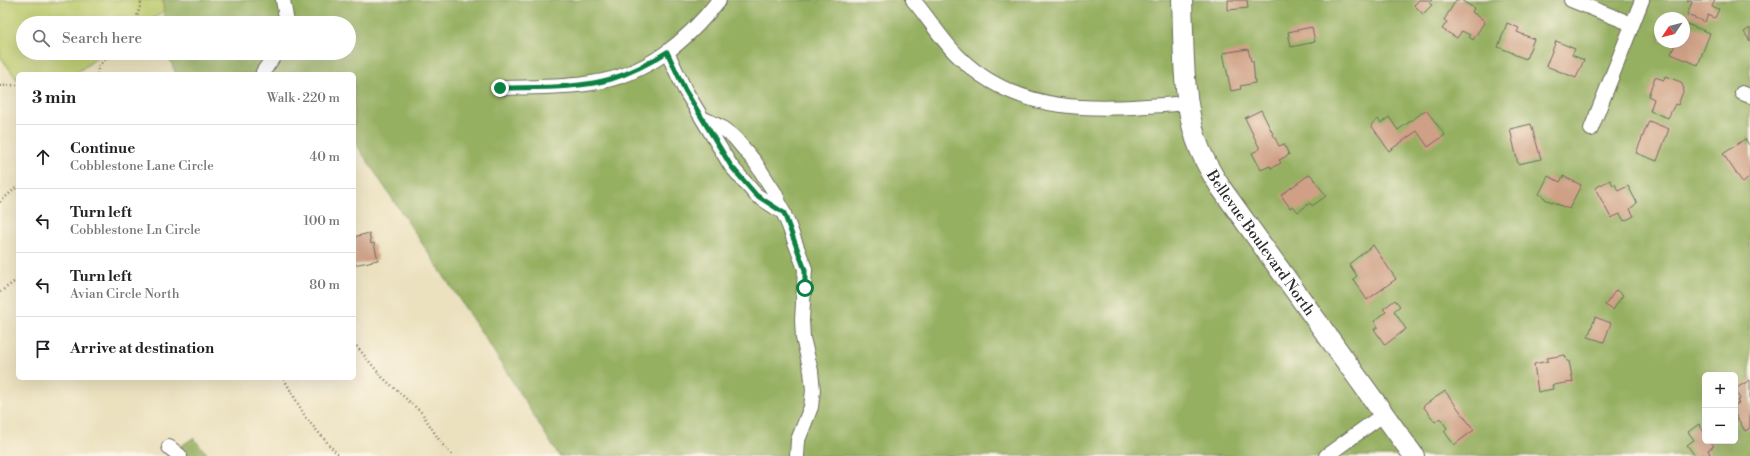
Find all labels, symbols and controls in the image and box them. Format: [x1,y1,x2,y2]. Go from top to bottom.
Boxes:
north arrow [1654,12,1690,48]
search box [16,16,356,60]
icon: search [30,27,52,49]
text: Search here [62,29,142,48]
route end [491,79,509,97]
text: 3 min [32,87,76,109]
text: Walk · 220 m [267,90,340,106]
text: Continue [70,139,135,158]
icon: ahead [32,146,54,168]
text: 40 m [310,149,340,165]
text: Cobblestone Lane Circle [70,158,214,174]
street label: Bellevue Boulevard North [1202,166,1319,320]
text: Turn left [70,203,132,222]
icon: left [32,210,54,232]
text: 100 m [304,213,340,229]
text: Cobblestone Ln Circle [70,222,201,238]
text: Turn left [70,267,132,286]
icon: left [32,274,54,296]
text: 80 m [309,277,340,293]
route start [796,279,814,297]
text: Avian Circle North [70,286,180,302]
icon: arrive [32,338,54,360]
text: Arrive at destination [70,339,214,358]
map controls [1702,372,1738,444]
button: + [1702,372,1738,408]
button: − [1702,408,1738,444]

